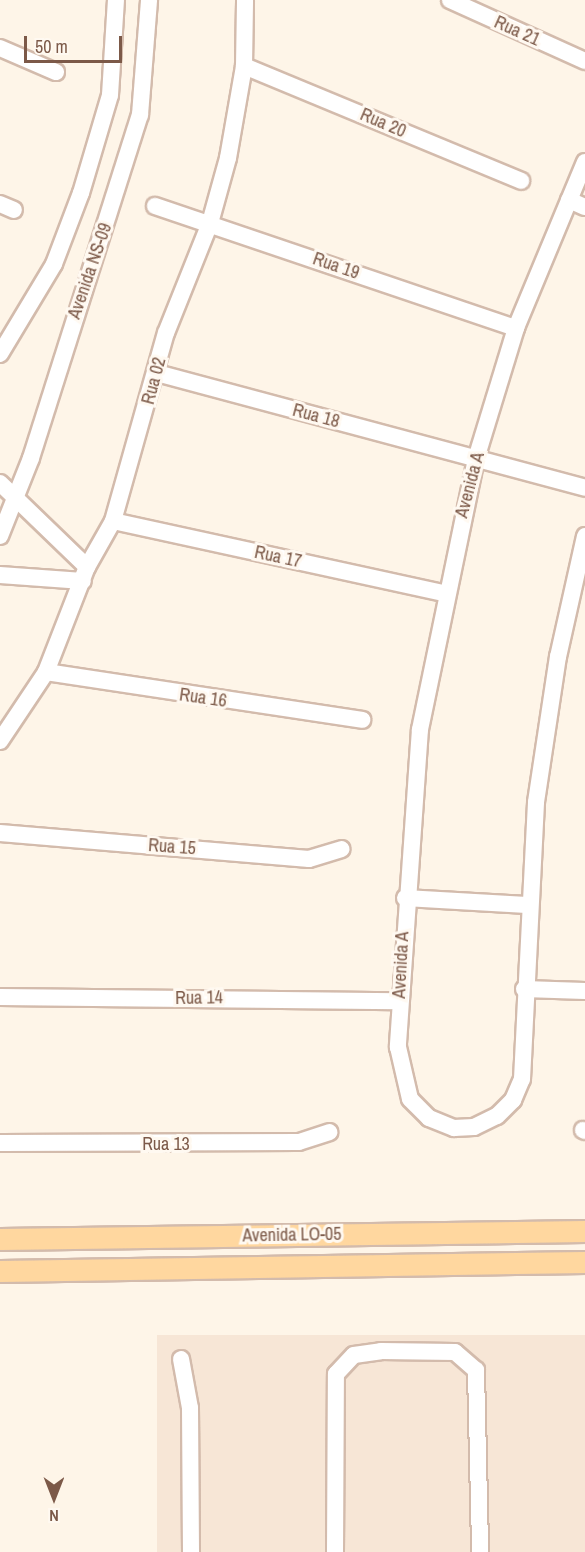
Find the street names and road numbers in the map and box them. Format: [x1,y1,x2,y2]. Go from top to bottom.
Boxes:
street label: Rua 21 [491,11,543,51]
street label: Rua 20 [357,104,409,142]
street label: Avenida NS-09 [64,220,116,322]
street label: Rua 19 [310,248,362,284]
street label: Rua 02 [137,355,171,407]
street label: Rua 18 [290,399,342,433]
street label: Avenida A [451,449,489,521]
street label: Rua 17 [252,541,304,573]
street label: Rua 16 [178,684,228,712]
street label: Rua 15 [148,835,196,859]
street label: Avenida A [388,931,414,999]
street label: Rua 14 [175,987,223,1009]
street label: Rua 13 [142,1133,190,1155]
street label: Avenida LO-05 [242,1223,342,1247]

